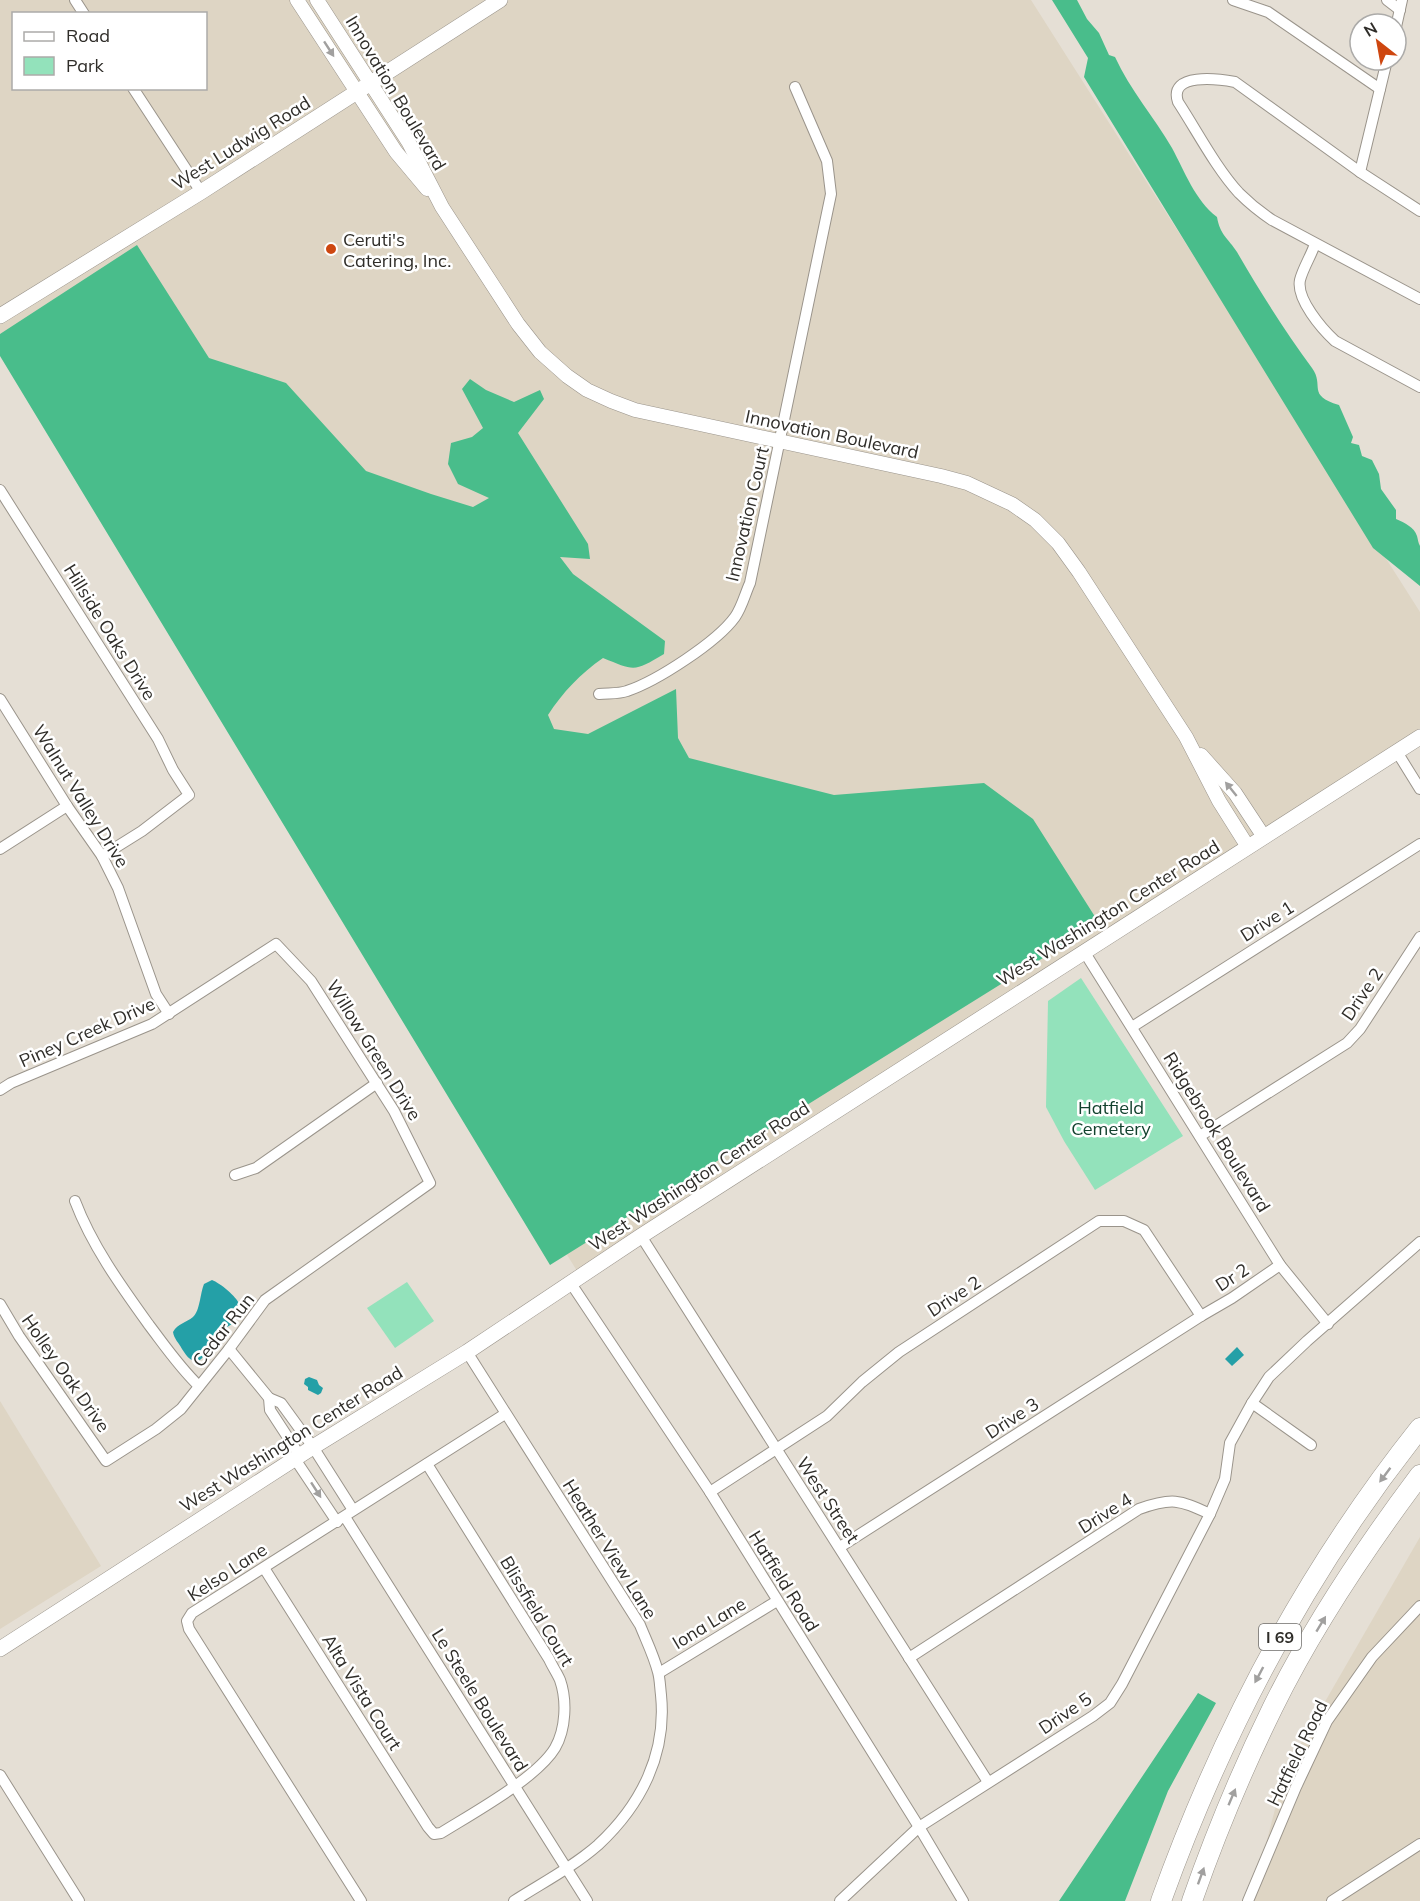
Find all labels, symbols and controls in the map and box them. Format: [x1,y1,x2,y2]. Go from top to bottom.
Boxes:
street label: Innovation Boulevard [341,11,451,175]
legend [12,12,207,90]
north arrow [1348,12,1408,72]
text: N [1360,17,1381,41]
text: Road [66,24,110,47]
one-way arrow [323,41,334,57]
text: Park [66,54,105,77]
street label: West Ludwig Road [167,91,315,195]
place label: Ceruti's Catering, Inc. [343,228,451,272]
marker: Ceruti's Catering, Inc. [324,242,338,256]
street label: Innovation Boulevard [743,404,921,464]
street label: Innovation Court [720,444,774,584]
street label: Hillside Oaks Drive [59,560,161,704]
street label: Walnut Valley Drive [28,720,134,872]
one-way arrow [1224,781,1237,797]
street label: West Washington Center Road [992,835,1224,991]
street label: Drive 1 [1236,896,1298,946]
street label: Drive 2 [1336,963,1388,1025]
street label: Willow Green Drive [322,976,426,1124]
street label: Piney Creek Drive [16,992,158,1072]
street label: Ridgebrook Boulevard [1158,1048,1276,1216]
street label: West Washington Center Road [584,1096,814,1256]
park label: Hatfield Cemetery [1071,1096,1151,1140]
street label: Dr 2 [1211,1258,1253,1296]
street label: Drive 2 [923,1270,985,1322]
street label: Cedar Run [187,1288,259,1372]
street label: Holley Oak Drive [17,1310,115,1436]
street label: West Washington Center Road [175,1361,407,1517]
street label: Drive 3 [981,1392,1043,1444]
street label: West Street [792,1452,864,1548]
one-way arrow [1379,1467,1391,1482]
street label: Heather View Lane [558,1475,662,1623]
one-way arrow [310,1482,321,1498]
street label: Drive 4 [1074,1488,1136,1538]
street label: Hatfield Road [744,1526,824,1636]
street label: Kelso Lane [183,1538,271,1606]
street label: Blissfield Court [495,1552,579,1670]
street label: Iona Lane [668,1592,750,1654]
one-way arrow [1315,1616,1326,1632]
street label: Le Steele Boulevard [427,1624,533,1776]
road number: I 69 [1259,1624,1301,1650]
street label: Alta Vista Court [317,1630,407,1754]
one-way arrow [1254,1667,1264,1684]
street label: Drive 5 [1034,1687,1096,1739]
street label: Hatfield Road [1261,1696,1333,1810]
one-way arrow [1227,1788,1237,1806]
one-way arrow [1196,1867,1206,1885]

